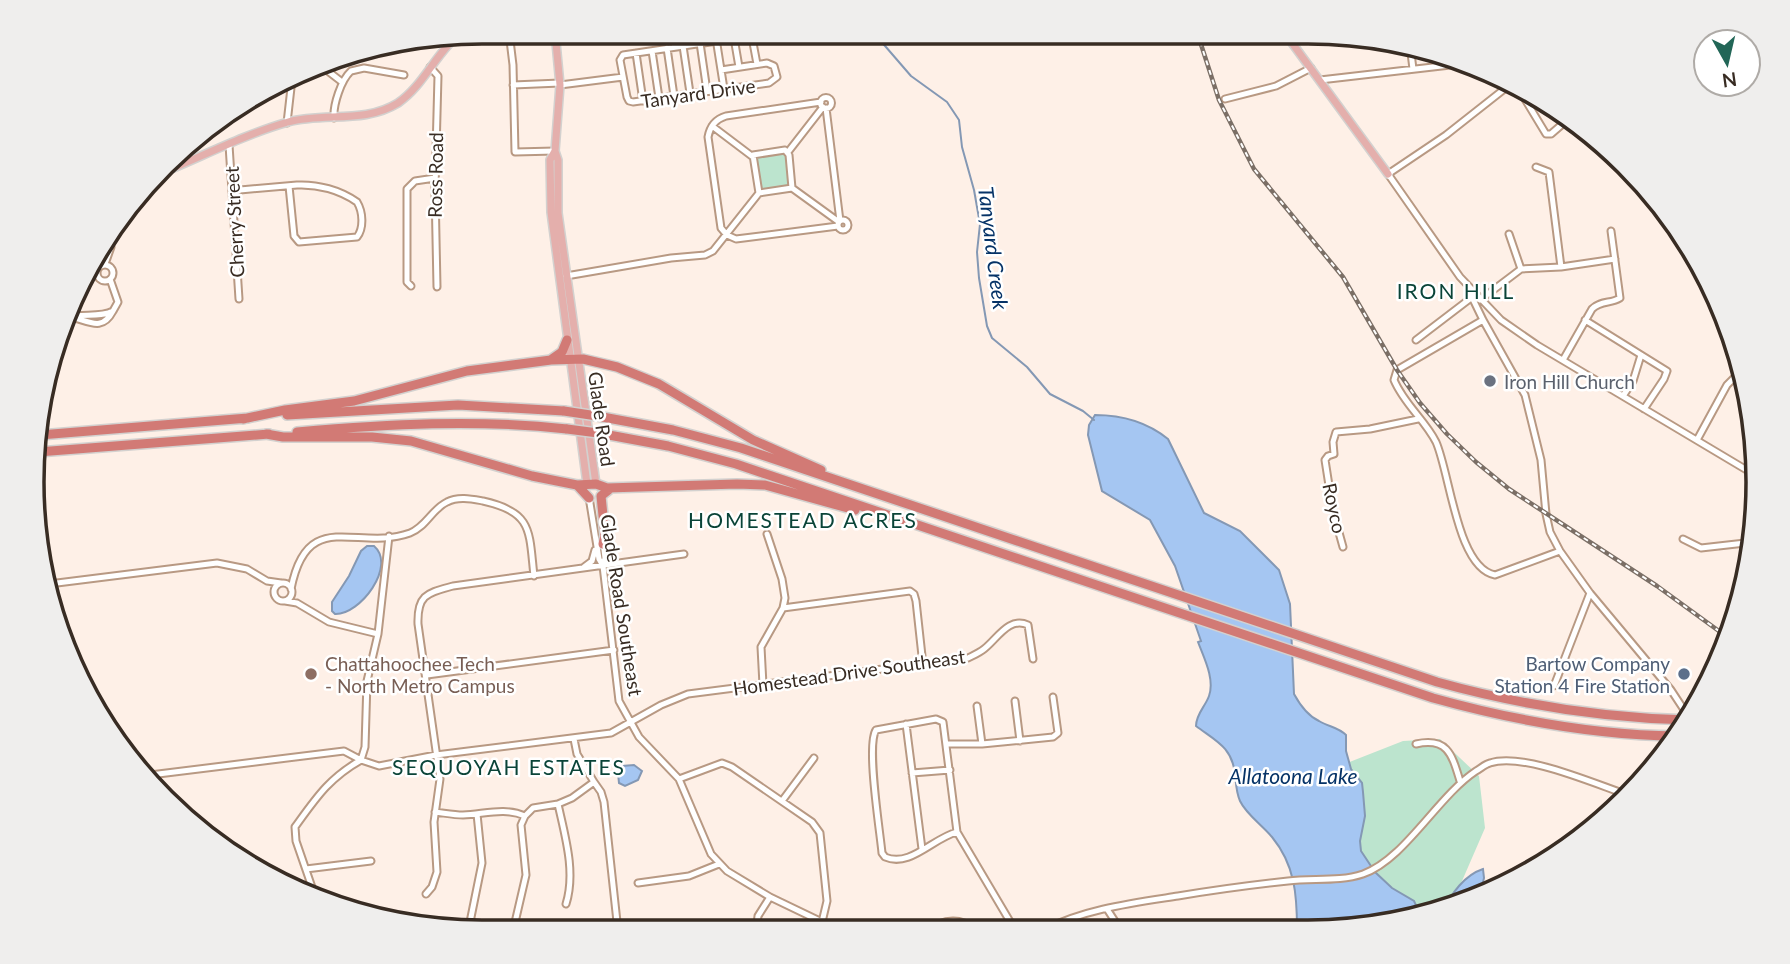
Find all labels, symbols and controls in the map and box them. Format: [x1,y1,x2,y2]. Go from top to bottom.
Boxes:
north arrow [1692,28,1762,98]
text: N [1721,68,1738,93]
street label: Tanyard Drive [639,74,757,112]
street label: Ross Road [423,132,447,218]
street label: Cherry Street [220,166,248,278]
water label: Tanyard Creek [974,185,1014,312]
district label: IRON HILL [1397,278,1515,303]
street label: Glade Road [584,370,620,468]
place label: Iron Hill Church [1504,370,1635,393]
marker: Iron Hill Church [1482,373,1498,389]
street label: Royco [1318,481,1352,535]
district label: HOMESTEAD ACRES [688,507,918,532]
street label: Glade Road Southeast [596,512,648,698]
street label: Homestead Drive Southeast [731,644,967,700]
place label: Chattahoochee Tech - North Metro Campus [325,652,515,697]
place label: Bartow Company Station 4 Fire Station [1494,652,1670,697]
marker: Chattahoochee Tech - North Metro Campus [303,666,319,682]
marker: Bartow Company Station 4 Fire Station [1676,666,1692,682]
district label: SEQUOYAH ESTATES [392,754,626,779]
water label: Allatoona Lake [1228,763,1358,788]

